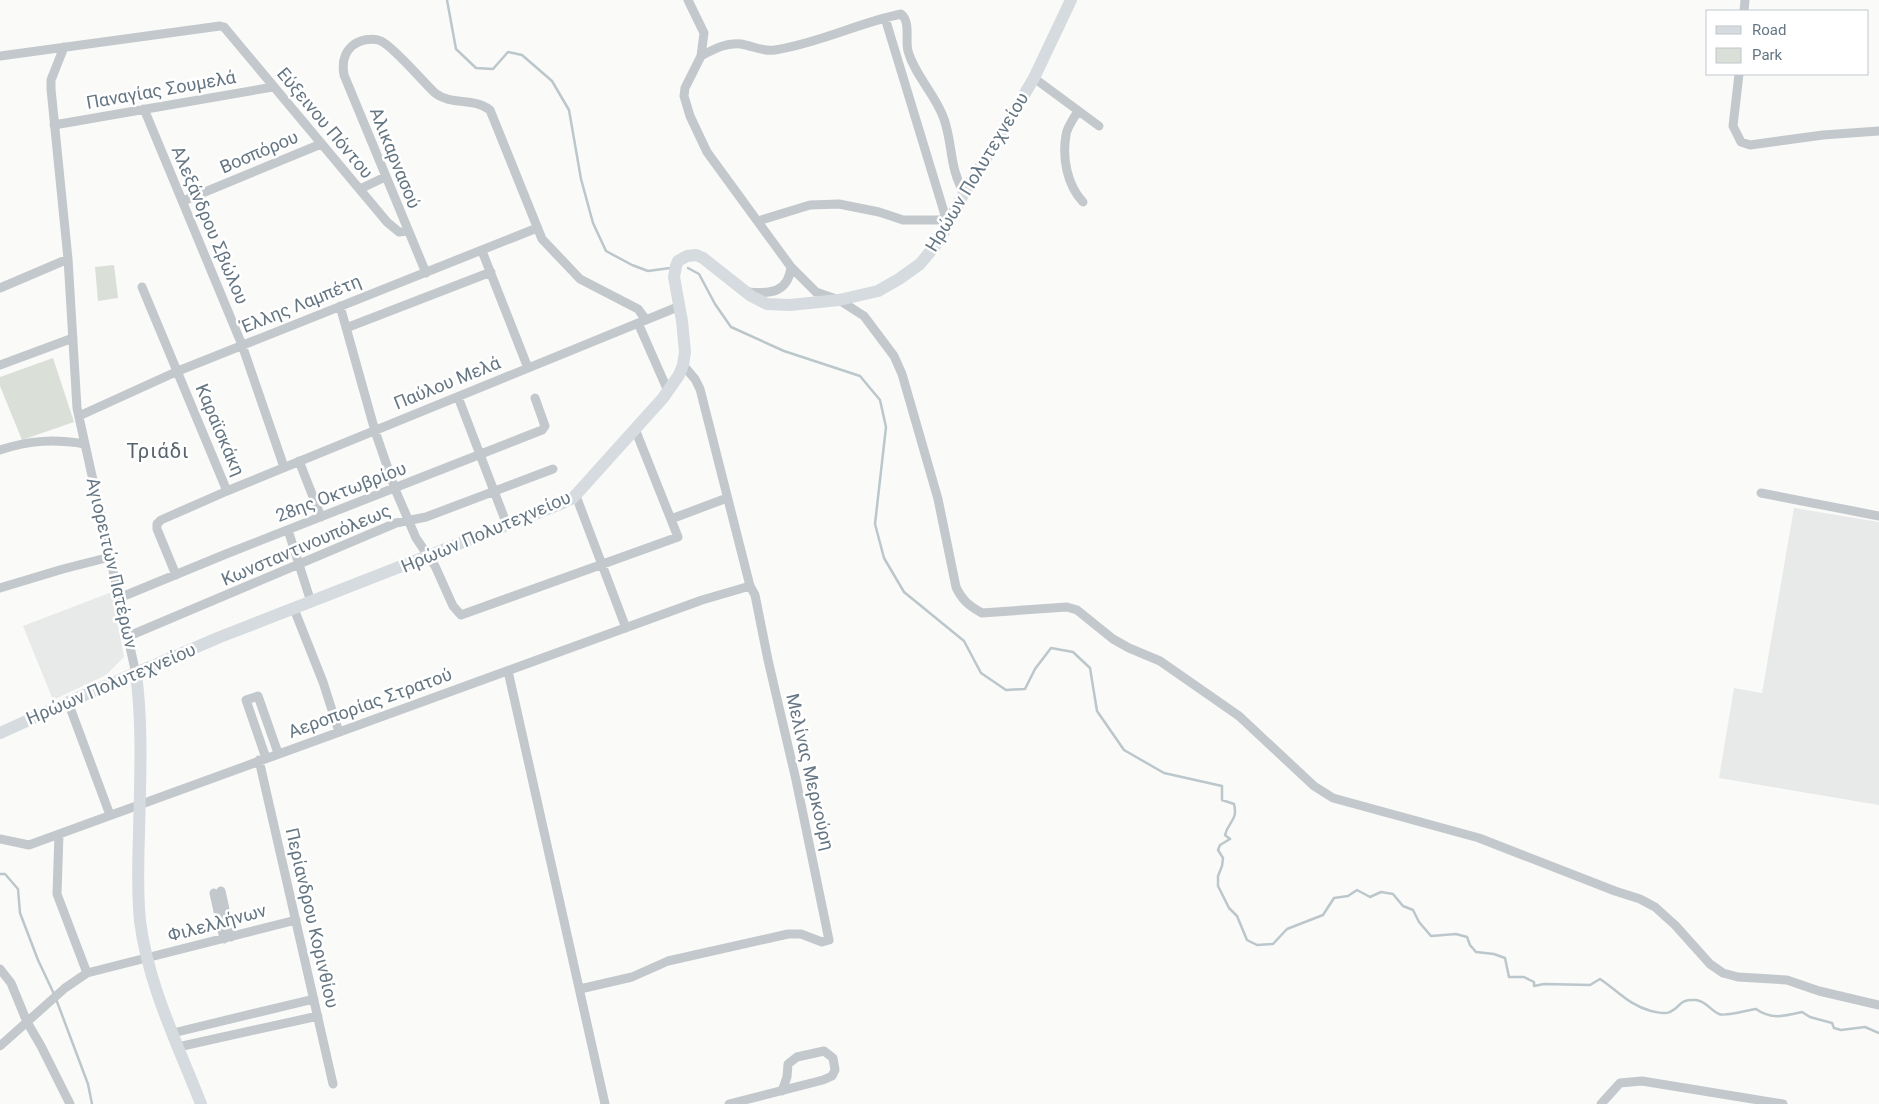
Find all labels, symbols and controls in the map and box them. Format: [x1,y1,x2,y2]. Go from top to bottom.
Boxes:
legend [1706,10,1869,75]
text: Road [1752,21,1786,39]
text: Park [1752,46,1783,64]
street label: Εύξεινου Πόντου [273,63,378,182]
street label: Παναγίας Σουμελά [85,66,238,113]
street label: Ηρώων Πολυτεχνείου [921,88,1032,255]
street label: Αλικαρνασού [366,104,425,211]
street label: Βοσπόρου [217,126,301,177]
street label: Αλεξάνδρου Σβώλου [168,143,253,307]
street label: Έλλης Λαμπέτη [236,270,364,338]
street label: Παύλου Μελά [391,351,504,413]
street label: Καραϊσκάκη [192,381,249,479]
district label: Τριάδι [126,439,190,463]
street label: 28ης Οκτωβρίου [273,457,409,526]
street label: Αγιορειτών Πατέρων [83,475,142,651]
street label: Ηρώων Πολυτεχνείου [398,486,574,577]
street label: Κωνσταντινουπόλεως [218,499,394,590]
street label: Ηρώων Πολυτεχνείου [23,638,199,729]
street label: Αεροπορίας Στρατού [285,663,455,742]
street label: Μελίνας Μερκούρη [782,691,839,852]
street label: Περίανδρου Κορινθίου [282,826,343,1010]
street label: Φιλελλήνων [165,899,269,946]

